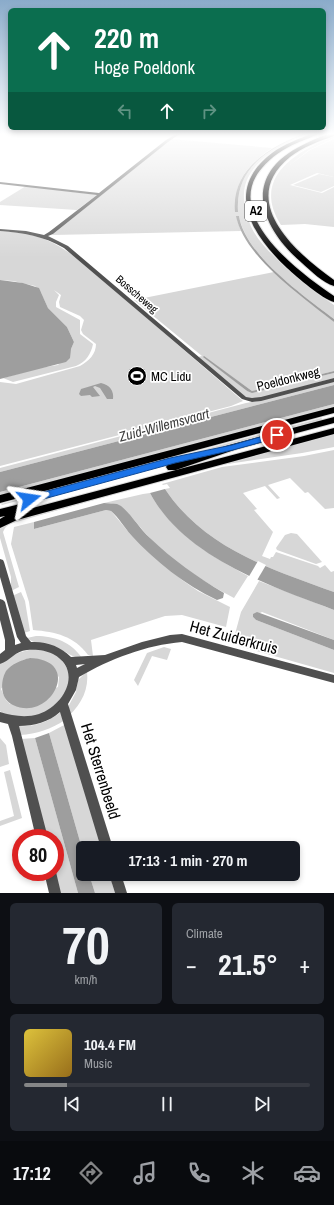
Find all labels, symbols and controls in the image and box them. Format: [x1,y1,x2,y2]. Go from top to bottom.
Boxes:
text: 220 m [94,19,159,57]
icon: ahead [28,24,80,76]
text: Hoge Poeldonk [94,55,195,80]
icon: left [114,100,136,122]
icon: ahead [156,100,178,122]
icon: right [198,100,220,122]
road number: A2 [245,201,267,221]
street label: Bosscheweg [113,272,161,316]
street label: Poeldonkweg [255,363,321,395]
sports icon: MC Lidu [126,365,148,387]
place label: MC Lidu [151,368,191,385]
water label: Zuid-Willemsvaart [116,404,212,446]
pin [260,418,294,452]
icon: arrive [266,424,288,446]
position arrow [8,478,50,520]
street label: Het Zuiderkruis [187,615,281,659]
street label: Het Sterrenbeeld [76,720,126,822]
speed limit sign: 80 [12,829,64,881]
text: 17:13 · 1 min · 270 m [129,850,247,871]
text: 70 [62,910,110,980]
text: Climate [186,925,223,942]
text: 21.5° [218,944,278,984]
text: − [186,950,197,980]
text: + [299,950,310,980]
text: km/h [74,971,98,988]
text: 104.4 FM [84,1034,136,1055]
text: Music [84,1055,112,1072]
icon: previous [61,1093,83,1115]
icon: pause [156,1093,178,1115]
icon: next [251,1093,273,1115]
icon: directions [77,1159,105,1187]
icon: music [131,1159,159,1187]
icon: phone [185,1159,213,1187]
icon: climate [239,1159,267,1187]
icon: car [293,1159,321,1187]
text: 17:12 [13,1161,51,1186]

